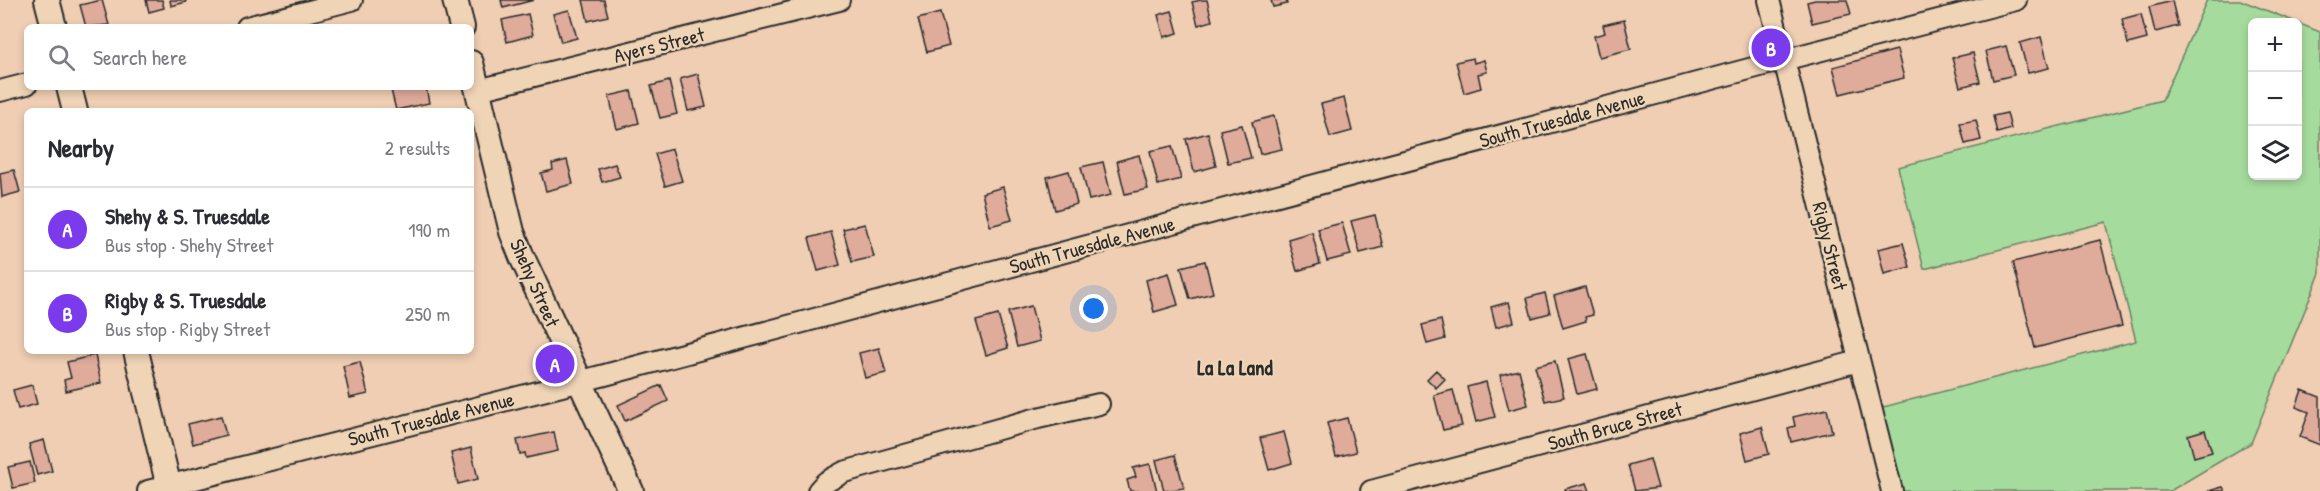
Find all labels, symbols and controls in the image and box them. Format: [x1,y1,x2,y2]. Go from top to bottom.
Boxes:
map controls [2248,18,2302,180]
button: + [2248,18,2302,72]
street label: Ayers Street [611,20,708,69]
search box [24,24,474,90]
pin: B [1752,26,1790,70]
icon: search [45,41,78,74]
text: Search here [93,42,187,72]
button: − [2248,72,2302,126]
street label: South Truesdale Avenue [1476,83,1648,154]
button: layers [2248,126,2302,180]
text: Nearby [48,130,114,165]
text: 2 results [385,134,450,161]
street label: Rigby Street [1806,199,1855,294]
text: Shehy & S. Truesdale [105,201,270,231]
street label: South Truesdale Avenue [1006,209,1178,280]
text: A [63,216,72,243]
text: 190 m [408,216,450,243]
text: Bus stop · Shehy Street [105,231,273,258]
street label: Shehy Street [504,235,567,332]
text: Rigby & S. Truesdale [105,285,266,315]
your location [1079,294,1108,323]
text: B [62,300,73,327]
text: 250 m [405,300,450,327]
text: Bus stop · Rigby Street [105,315,270,342]
pin: A [536,342,574,386]
district label: La La Land [1197,353,1274,382]
street label: South Truesdale Avenue [345,385,517,452]
street label: South Bruce Street [1545,394,1686,456]

